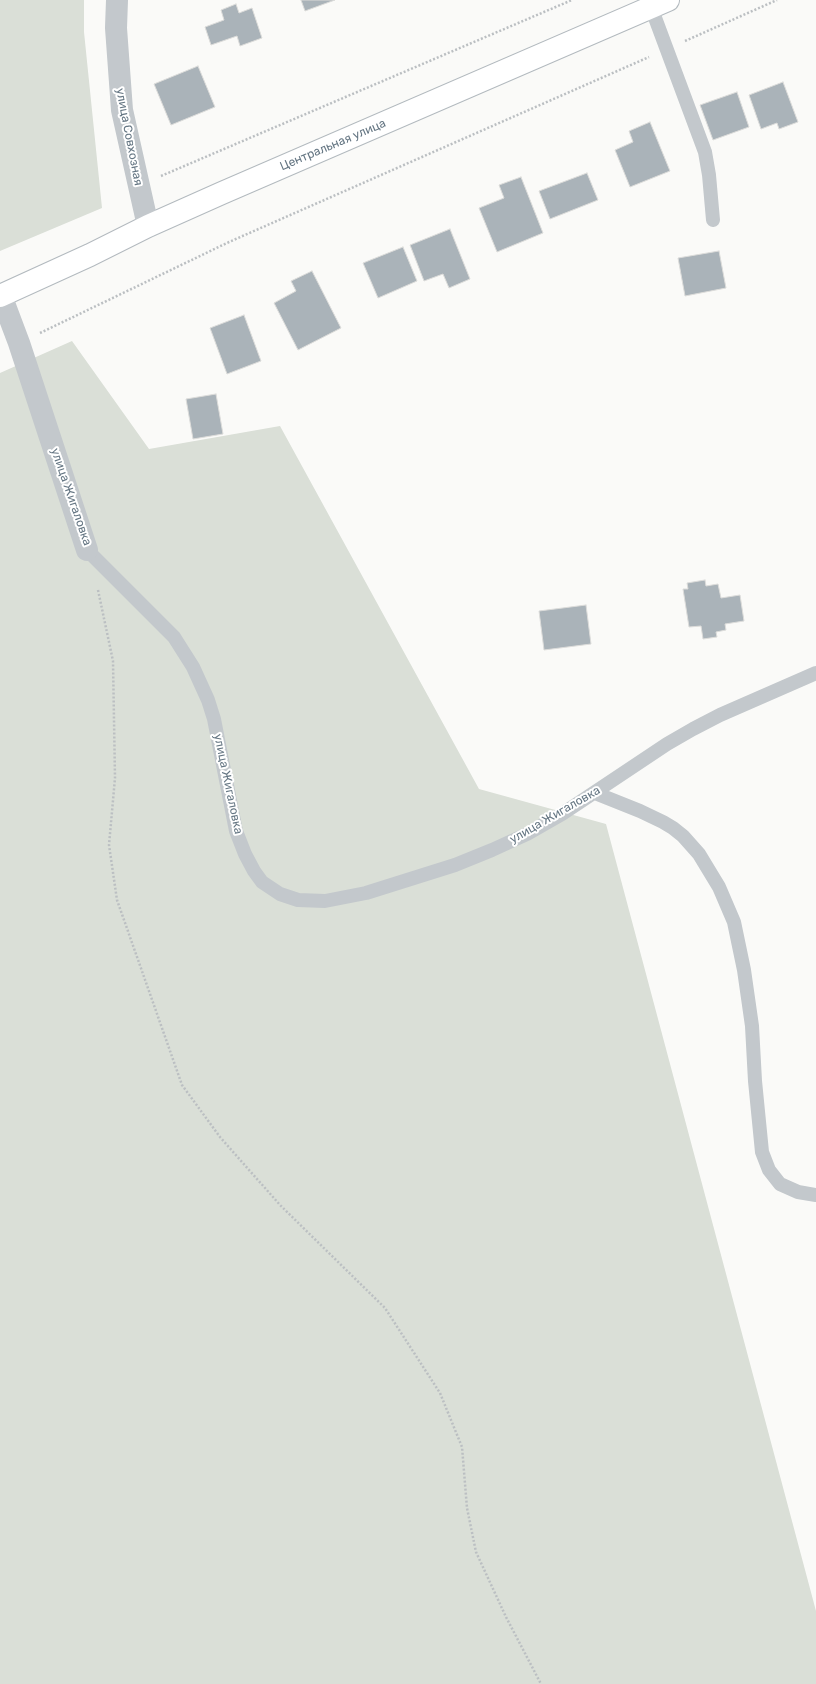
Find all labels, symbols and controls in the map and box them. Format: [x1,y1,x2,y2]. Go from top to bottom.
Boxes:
street label: улица Совхозная [112,87,146,187]
street label: Центральная улица [278,116,388,174]
street label: улица Жигаловка [48,446,94,548]
street label: улица Жигаловка [210,733,246,835]
street label: улица Жигаловка [507,783,603,847]

